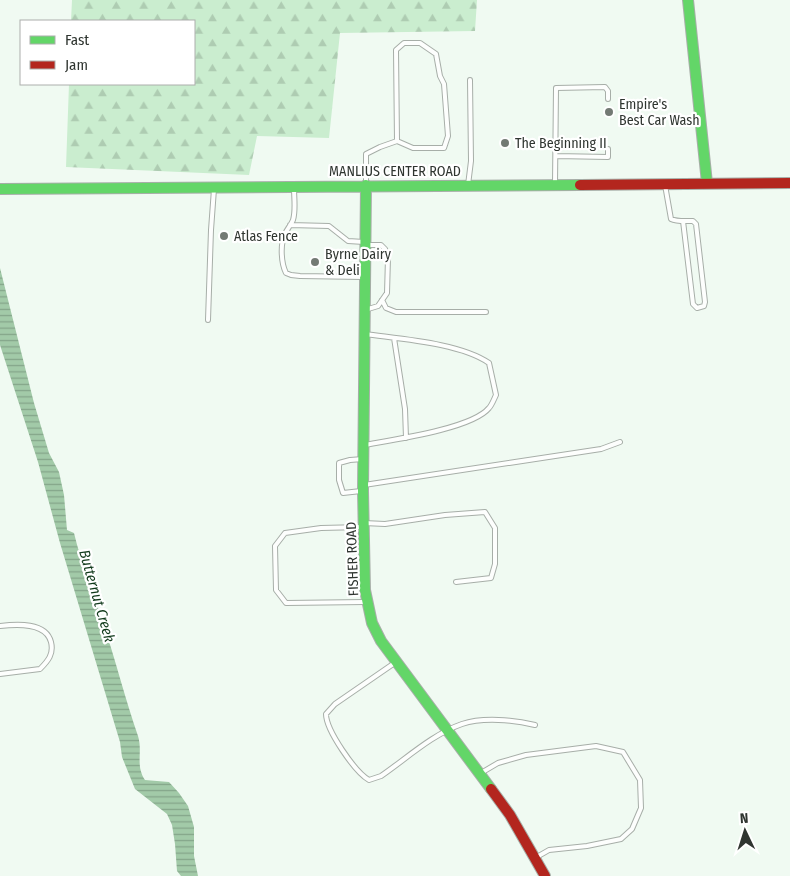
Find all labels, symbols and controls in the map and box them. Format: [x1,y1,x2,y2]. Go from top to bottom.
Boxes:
legend [20,20,195,85]
text: Fast [65,31,89,49]
text: Jam [65,56,88,74]
place label: Empire's Best Car Wash [619,96,700,129]
marker: Empire's Best Car Wash [603,106,615,118]
place label: The Beginning II [515,135,607,152]
marker: The Beginning II [499,137,511,149]
street label: MANLIUS CENTER ROAD [329,163,461,180]
place label: Atlas Fence [234,228,298,245]
marker: Atlas Fence [218,230,230,242]
place label: Byrne Dairy & Deli [325,246,392,279]
marker: Byrne Dairy & Deli [309,256,321,268]
street label: FISHER ROAD [343,522,362,596]
water label: Butternut Creek [75,548,119,645]
north arrow [720,806,770,856]
text: N [739,810,749,827]

